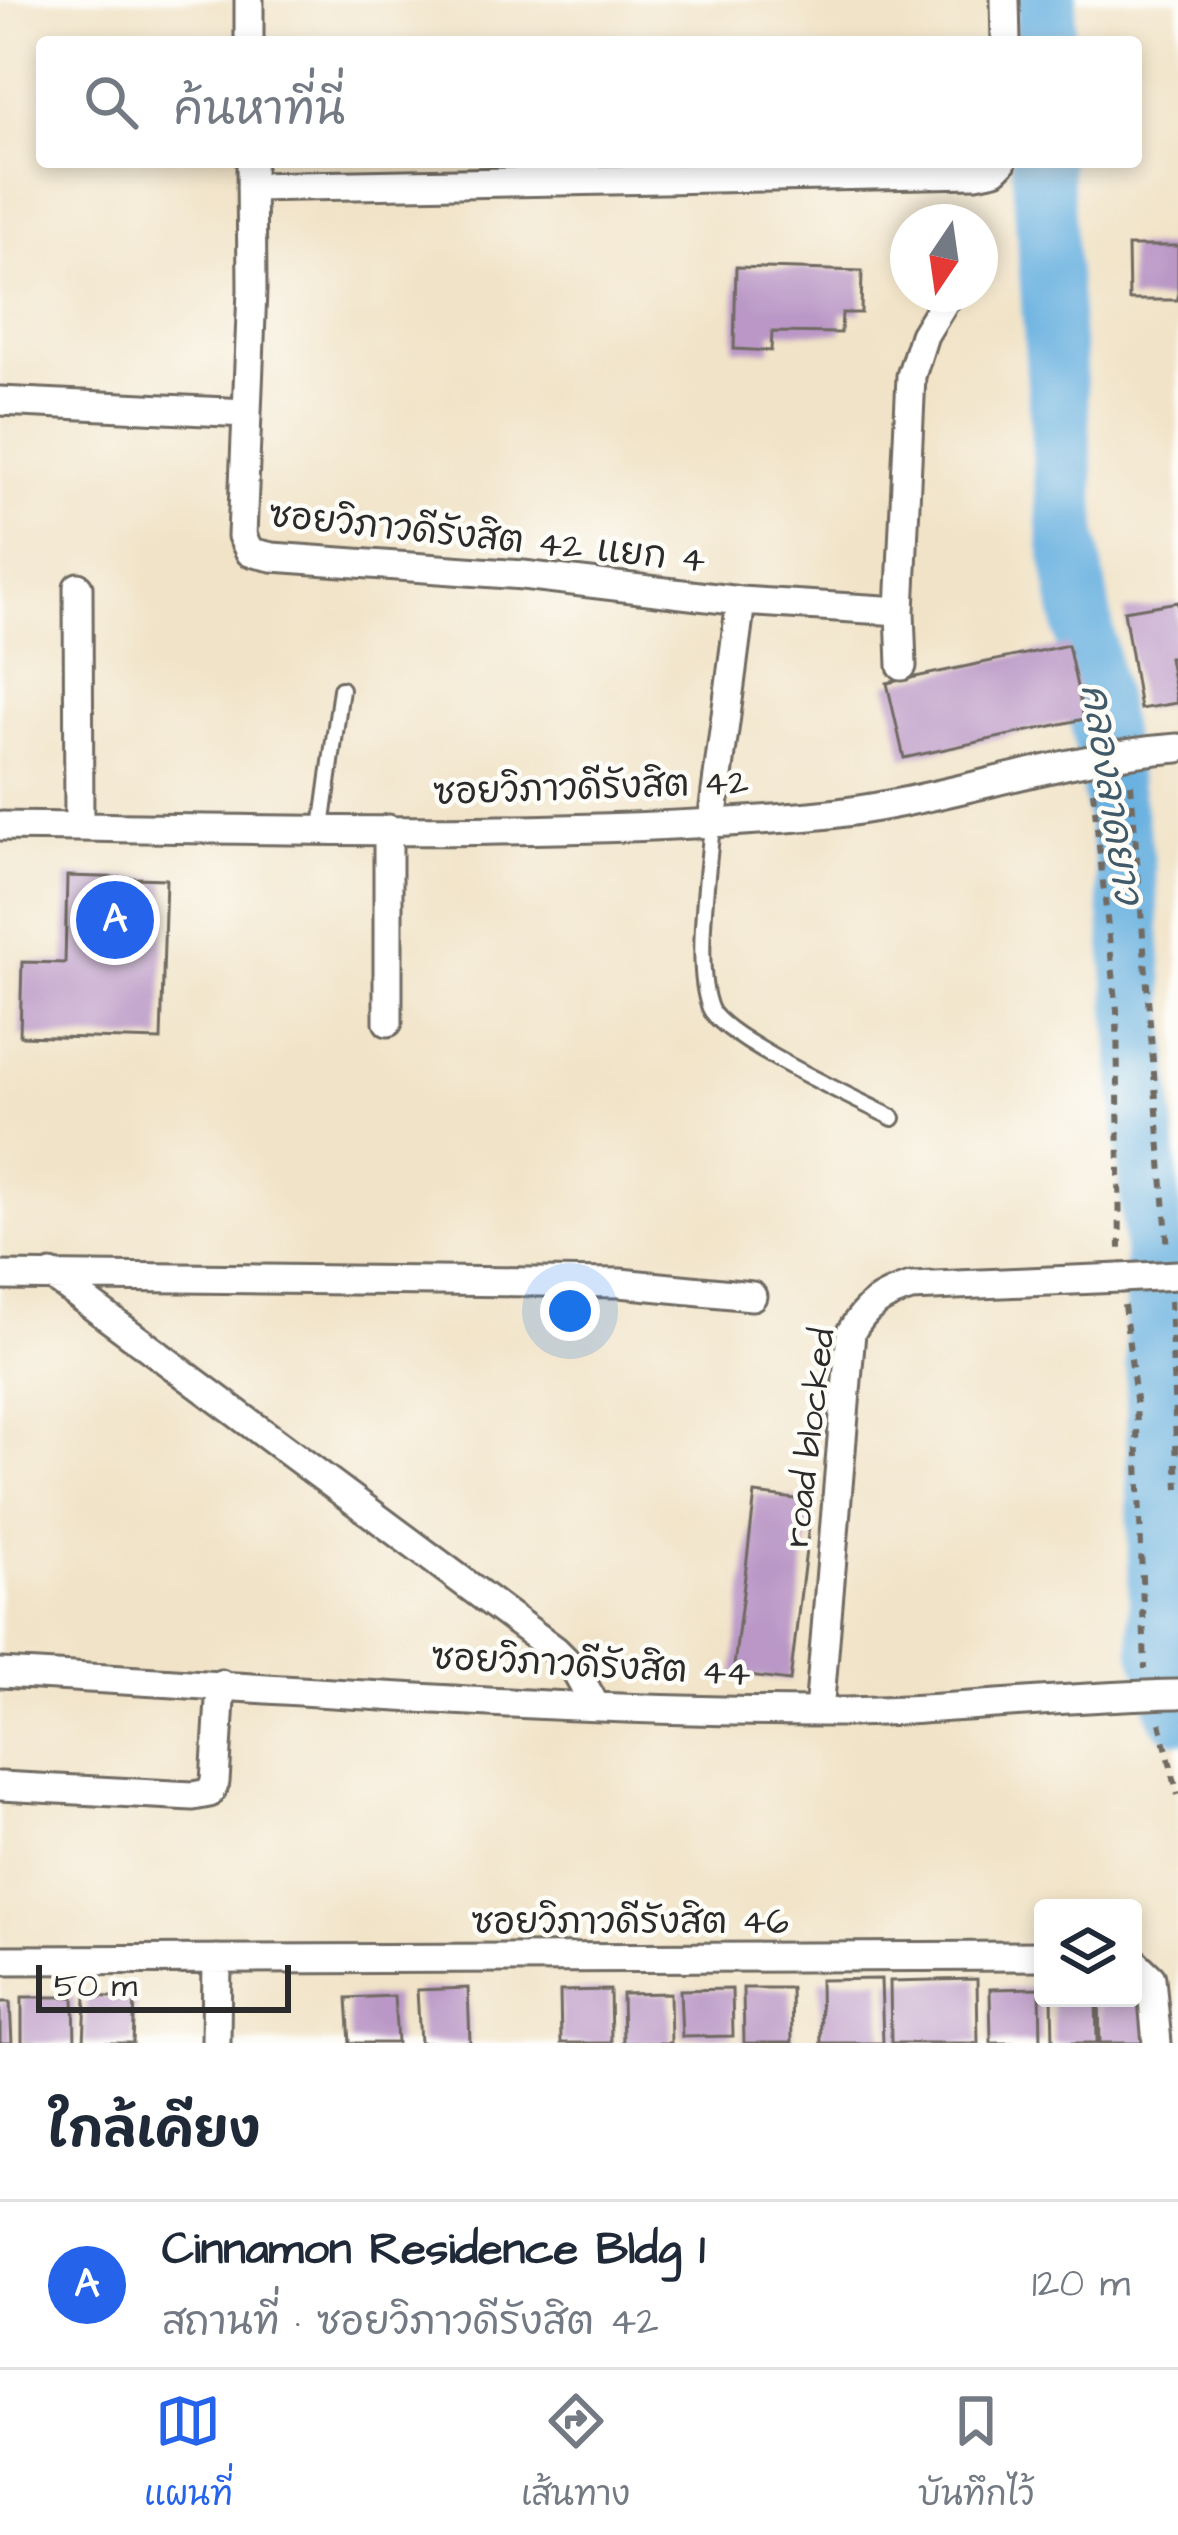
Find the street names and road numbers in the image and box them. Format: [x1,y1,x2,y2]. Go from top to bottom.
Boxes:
street label: ซอยวิภาวดีรังสิต 42 แยก 4 [266,490,708,586]
street label: ซอยวิภาวดีรังสิต 42 [432,757,750,819]
street label: road blocked [771,1326,849,1550]
street label: ซอยวิภาวดีรังสิต 44 [430,1632,752,1700]
street label: ซอยวิภาวดีรังสิต 46 [471,1897,789,1948]

